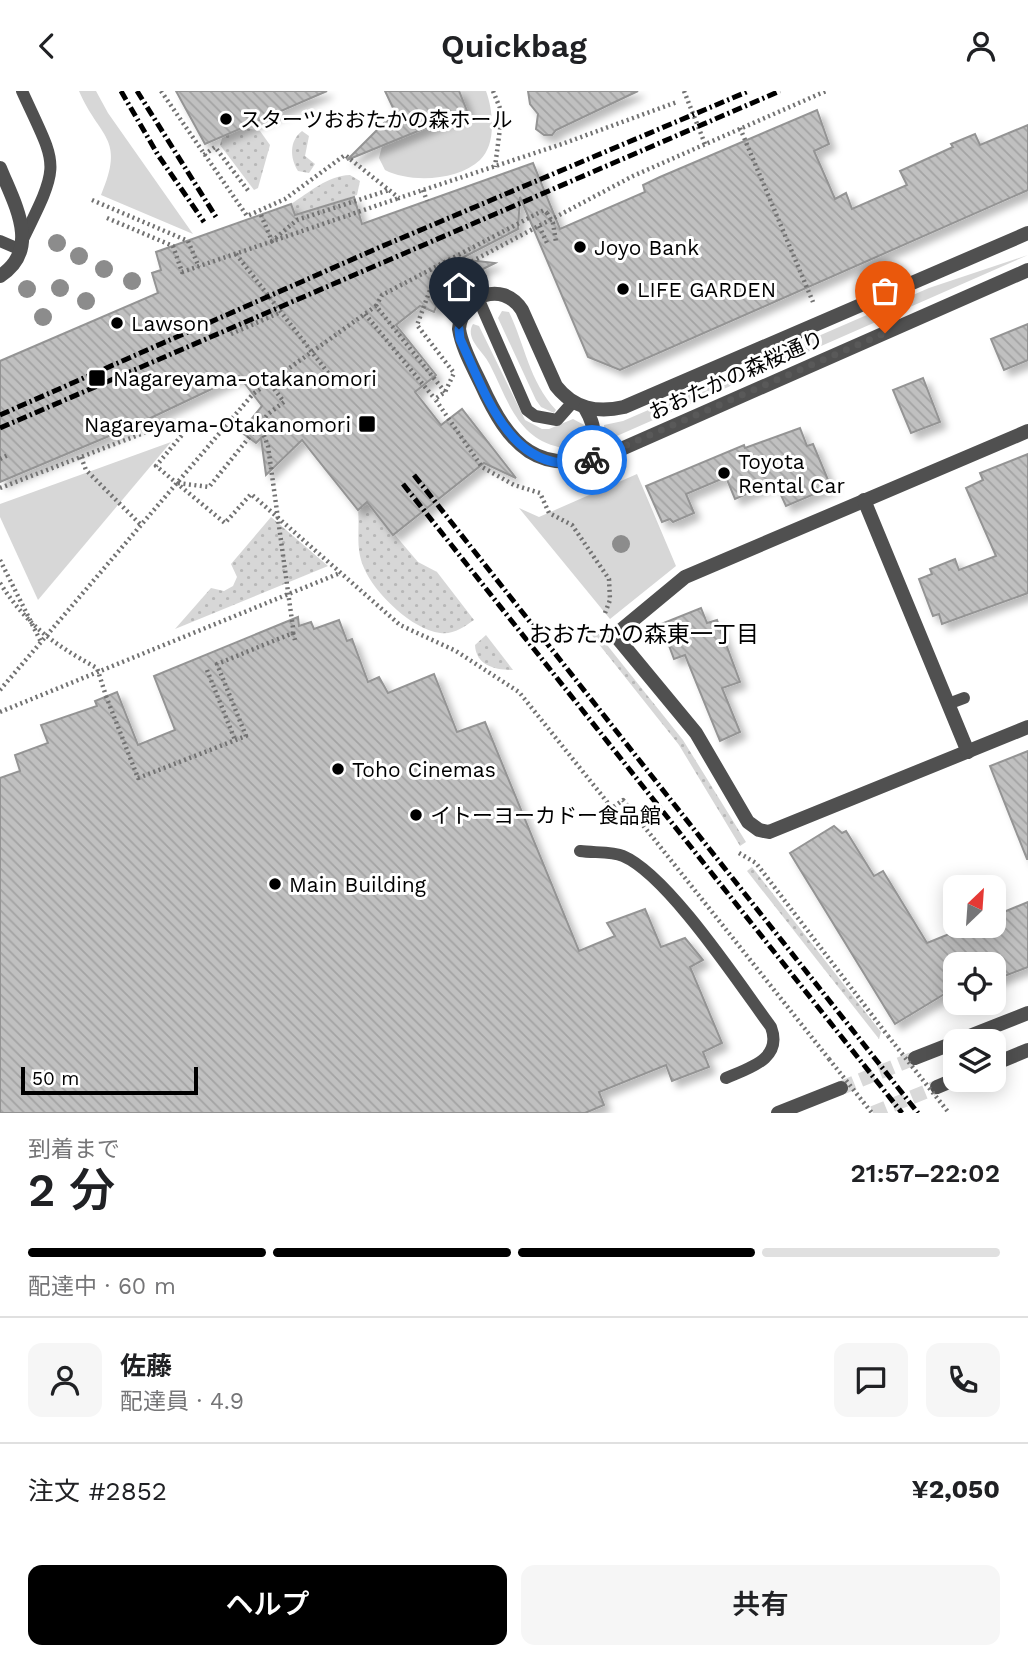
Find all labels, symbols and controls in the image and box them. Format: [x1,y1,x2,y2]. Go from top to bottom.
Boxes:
icon: back [28,27,66,65]
text: Quickbag [441,27,587,65]
icon: person [962,27,1000,65]
place label: スターツおおたかの森ホール [240,107,513,132]
marker: スターツおおたかの森ホール [218,111,234,127]
place label: Joyo Bank [594,235,699,260]
marker: Joyo Bank [572,239,588,255]
pin [429,257,489,329]
pin [855,261,915,333]
icon: home [440,268,478,306]
icon: bag [866,272,904,310]
place label: LIFE GARDEN [637,277,776,302]
marker: LIFE GARDEN [615,281,631,297]
place label: Lawson [131,311,209,336]
marker: Lawson [109,315,125,331]
street label: おおたかの森桜通り [645,325,827,425]
place label: Nagareyama-otakanomori [113,366,377,391]
marker: Nagareyama-otakanomori [87,368,107,388]
place label: Nagareyama-Otakanomori [84,412,351,437]
marker: Nagareyama-Otakanomori [357,414,377,434]
courier [557,425,627,495]
icon: bike [573,441,611,479]
place label: Toyota Rental Car [738,449,845,498]
marker: Toyota Rental Car [716,465,732,481]
district label: おおたかの森東一丁目 [529,621,759,648]
place label: Toho Cinemas [352,757,496,782]
marker: Toho Cinemas [330,761,346,777]
place label: イトーヨーカドー食品館 [430,803,661,828]
marker: イトーヨーカドー食品館 [408,807,424,823]
place label: Main Building [289,872,427,897]
north arrow [943,875,1006,938]
map controls [943,875,1006,1092]
marker: Main Building [267,876,283,892]
button: locate [943,952,1006,1015]
button: layers [943,1029,1006,1092]
scale bar [21,1064,198,1096]
text: 50 m [32,1067,79,1090]
text: 到着まで [28,1136,120,1163]
text: 21:57–22:02 [850,1158,1000,1188]
text: 2 分 [28,1163,115,1217]
text: 配達中 · 60 m [28,1273,176,1300]
button: person [28,1343,102,1417]
button: chat [834,1343,908,1417]
button: phone [926,1343,1000,1417]
text: 佐藤 [120,1351,172,1381]
text: 配達員 · 4.9 [120,1388,244,1415]
text: ¥2,050 [911,1474,1000,1504]
text: 注文 #2852 [28,1476,167,1506]
button: ヘルプ [28,1565,507,1645]
button: 共有 [521,1565,1000,1645]

